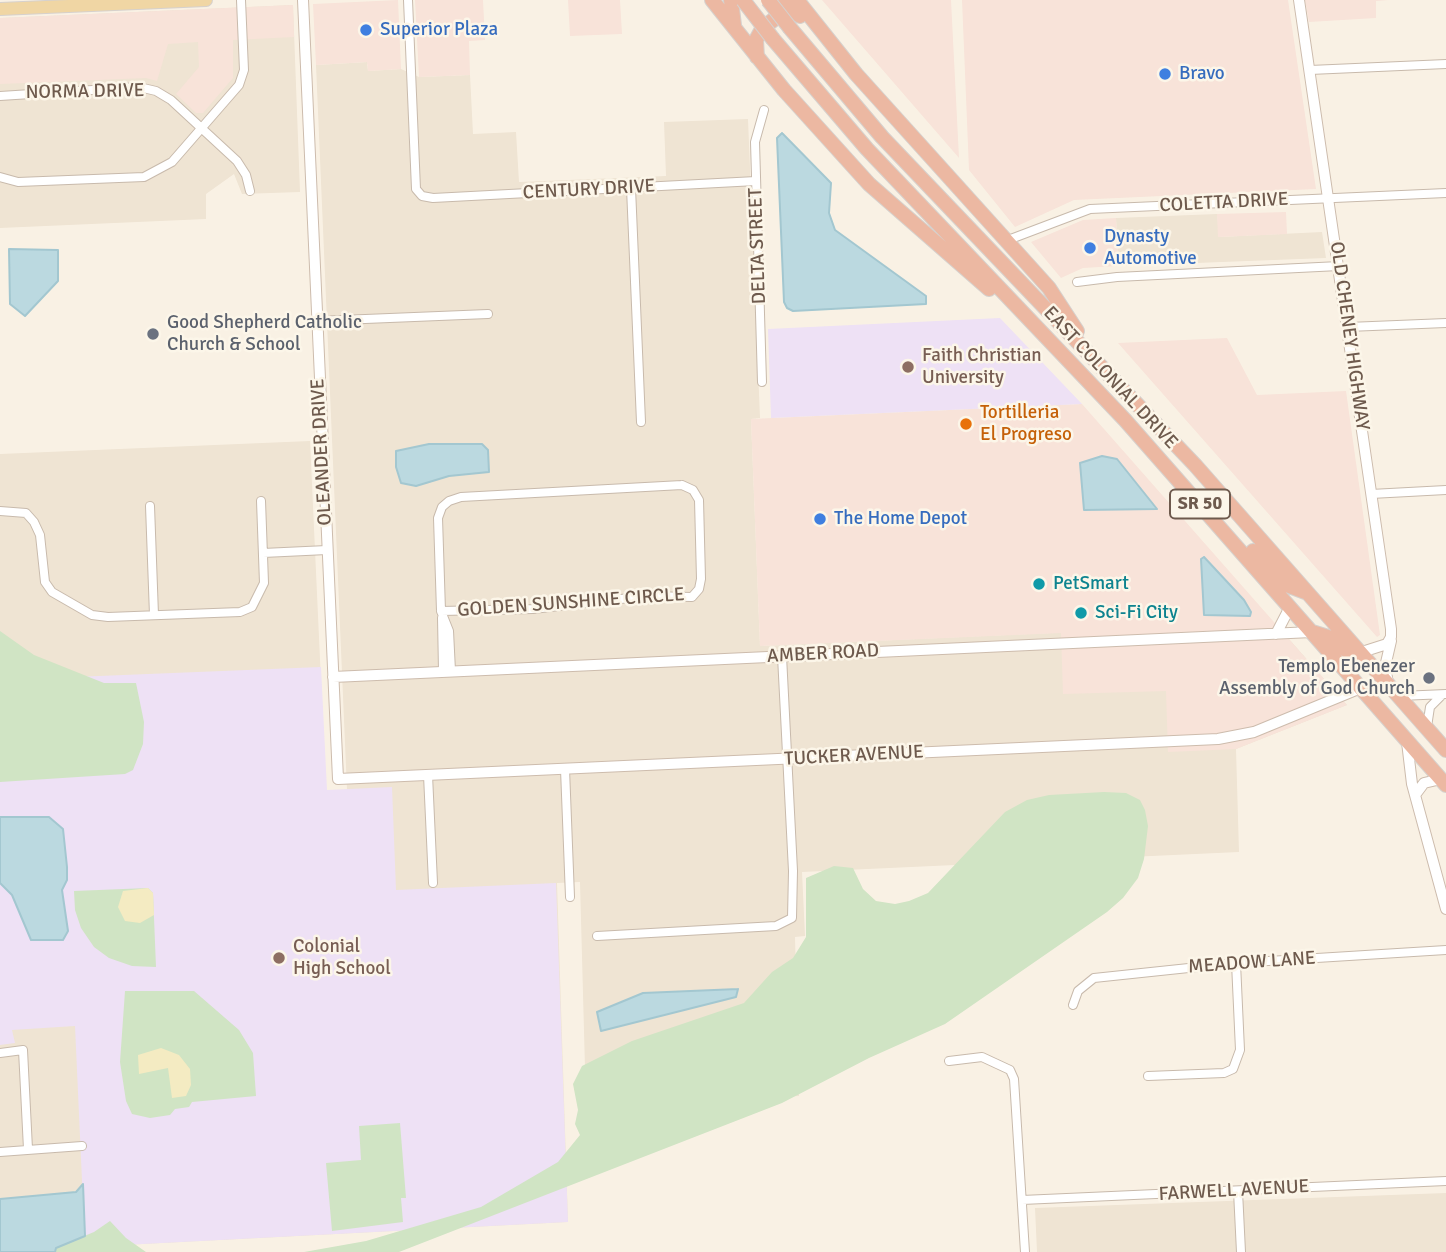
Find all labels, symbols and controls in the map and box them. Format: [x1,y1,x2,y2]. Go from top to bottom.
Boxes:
place label: Superior Plaza [380,19,498,41]
marker: Superior Plaza [358,22,374,38]
place label: Bravo [1179,63,1225,85]
marker: Bravo [1157,66,1173,82]
street label: NORMA DRIVE [25,80,145,104]
street label: CENTURY DRIVE [522,175,656,205]
street label: DELTA STREET [745,187,771,305]
street label: COLETTA DRIVE [1159,188,1289,218]
place label: Dynasty Automotive [1104,226,1197,270]
marker: Dynasty Automotive [1082,240,1098,256]
street label: OLD CHENEY HIGHWAY [1324,240,1374,432]
street label: EAST COLONIAL DRIVE [1038,302,1182,454]
place label: Good Shepherd Catholic Church & School [167,312,362,356]
marker: Good Shepherd Catholic Church & School [145,326,161,342]
place label: Faith Christian University [922,345,1042,389]
marker: Faith Christian University [900,359,916,375]
street label: OLEANDER DRIVE [307,378,337,526]
place label: Tortilleria El Progreso [980,402,1072,446]
marker: Tortilleria El Progreso [958,416,974,432]
road number: SR 50 [1170,490,1230,518]
place label: The Home Depot [834,508,967,530]
marker: The Home Depot [812,511,828,527]
place label: PetSmart [1053,573,1129,595]
marker: PetSmart [1031,576,1047,592]
street label: GOLDEN SUNSHINE CIRCLE [457,584,685,622]
place label: Sci-Fi City [1095,602,1178,624]
marker: Sci-Fi City [1073,605,1089,621]
street label: AMBER ROAD [766,640,880,668]
place label: Templo Ebenezer Assembly of God Church [1219,656,1415,700]
marker: Templo Ebenezer Assembly of God Church [1421,670,1437,686]
street label: TUCKER AVENUE [784,741,924,771]
place label: Colonial High School [293,936,391,980]
street label: MEADOW LANE [1187,947,1317,979]
marker: Colonial High School [271,950,287,966]
street label: FARWELL AVENUE [1158,1176,1310,1206]

